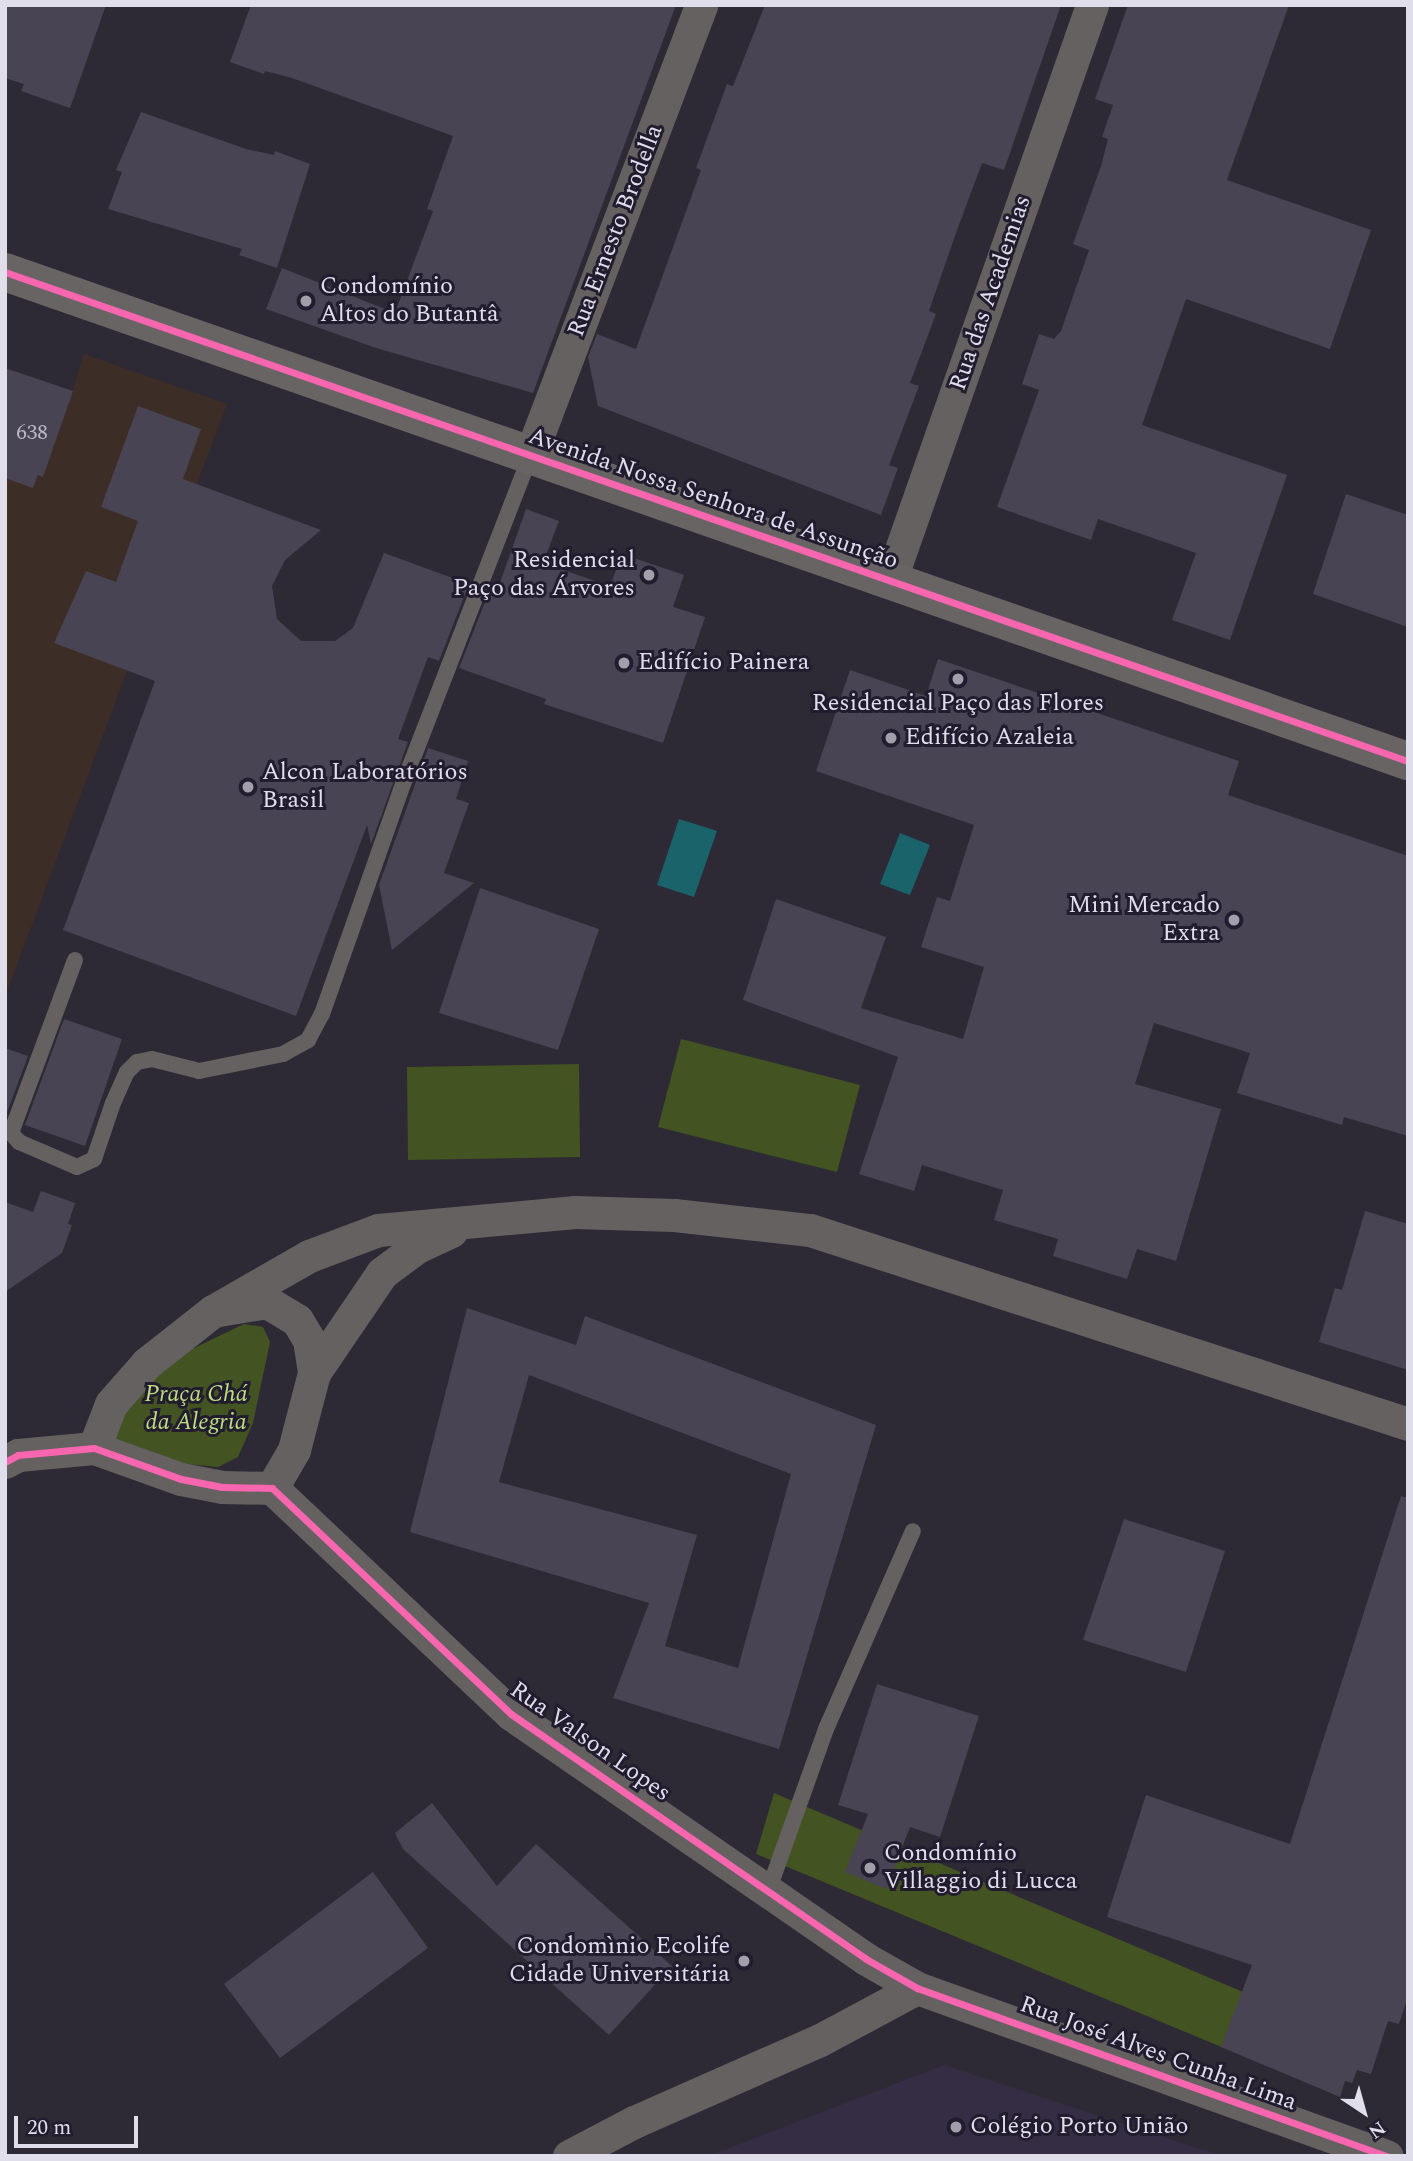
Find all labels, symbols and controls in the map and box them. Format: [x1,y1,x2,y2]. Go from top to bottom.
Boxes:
street label: Rua Ernesto Brodella [562,121,670,341]
street label: Rua das Academias [944,192,1038,394]
place label: Condomínio Altos do Butantâ [320,273,499,329]
marker: Condomínio Altos do Butantâ [298,293,314,309]
house number: 638 [16,420,48,446]
street label: Avenida Nossa Senhora de Assunção [524,422,902,576]
place label: Residencial Paço das Árvores [453,547,635,603]
marker: Residencial Paço das Árvores [641,567,657,583]
place label: Edifício Painera [638,649,809,677]
marker: Edifício Painera [616,655,632,671]
marker: Residencial Paço das Flores [950,671,966,687]
place label: Residencial Paço das Flores [812,690,1104,718]
place label: Edifício Azaleia [905,724,1074,752]
marker: Edifício Azaleia [883,730,899,746]
place label: Alcon Laboratórios Brasil [262,759,468,815]
marker: Alcon Laboratórios Brasil [240,779,256,795]
place label: Mini Mercado Extra [1068,892,1220,948]
marker: Mini Mercado Extra [1226,912,1242,928]
park label: Praça Chá da Alegria [144,1381,248,1437]
street label: Rua Valson Lopes [504,1676,676,1808]
place label: Condomínio Villaggio di Lucca [884,1840,1077,1896]
marker: Condomínio Villaggio di Lucca [862,1860,878,1876]
place label: Condomìnio Ecolife Cidade Universitária [509,1933,730,1989]
marker: Condomìnio Ecolife Cidade Universitária [736,1953,752,1969]
street label: Rua José Alves Cunha Lima [1016,1990,1300,2118]
north arrow [1329,2077,1399,2147]
scale bar [18,2102,142,2146]
text: 20 m [27,2112,71,2144]
place label: Colégio Porto União [970,2113,1188,2141]
text: N [1362,2113,1391,2146]
marker: Colégio Porto União [948,2119,964,2135]

